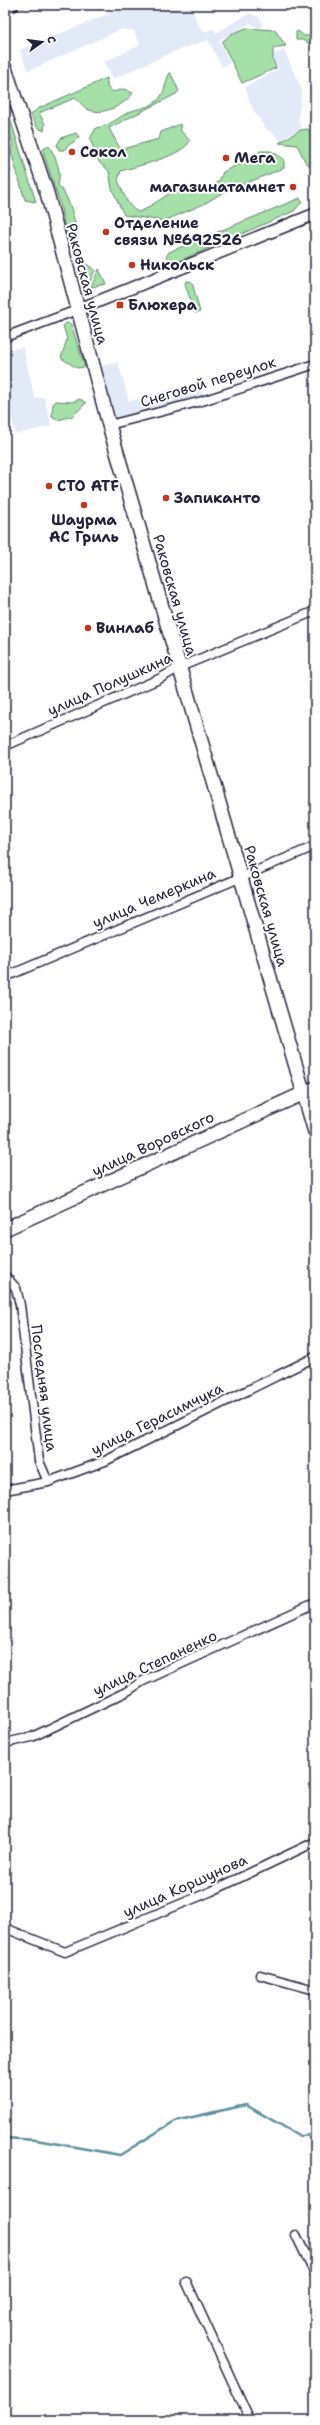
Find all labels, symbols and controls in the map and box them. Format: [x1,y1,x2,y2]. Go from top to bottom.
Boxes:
north arrow [22,22,62,62]
text: С [43,35,59,45]
place label: Сокол [80,142,126,162]
marker: Сокол [67,147,77,157]
place label: Мега [234,148,276,168]
marker: Мега [221,153,231,163]
place label: магазинатамнет [149,177,285,197]
marker: магазинатамнет [288,182,298,192]
place label: Отделение связи №692526 [114,213,242,250]
street label: Раковская улица [61,221,113,348]
marker: Отделение связи №692526 [101,227,111,237]
place label: Никольск [140,255,215,275]
marker: Никольск [127,260,137,270]
place label: Блюхера [128,295,198,315]
marker: Блюхера [115,300,125,310]
street label: Снеговой переулок [138,352,278,412]
place label: СТО ATF [57,476,119,496]
marker: СТО ATF [44,481,54,491]
place label: Запиканто [174,488,261,508]
marker: Запиканто [161,493,171,503]
marker: Шаурма АС Гриль [79,500,89,510]
place label: Шаурма АС Гриль [49,510,119,547]
street label: Раковская улица [148,532,202,658]
place label: Винлаб [96,618,154,638]
marker: Винлаб [83,623,93,633]
street label: улица Полушкина [44,647,176,721]
street label: Раковская улица [239,843,293,969]
street label: улица Чемеркина [89,863,219,933]
street label: улица Воровского [89,1107,217,1181]
street label: Последняя улица [26,1323,62,1453]
street label: улица Герасимчука [88,1378,227,1460]
street label: улица Степаненко [90,1625,220,1701]
street label: улица Коршунова [120,1849,251,1922]

